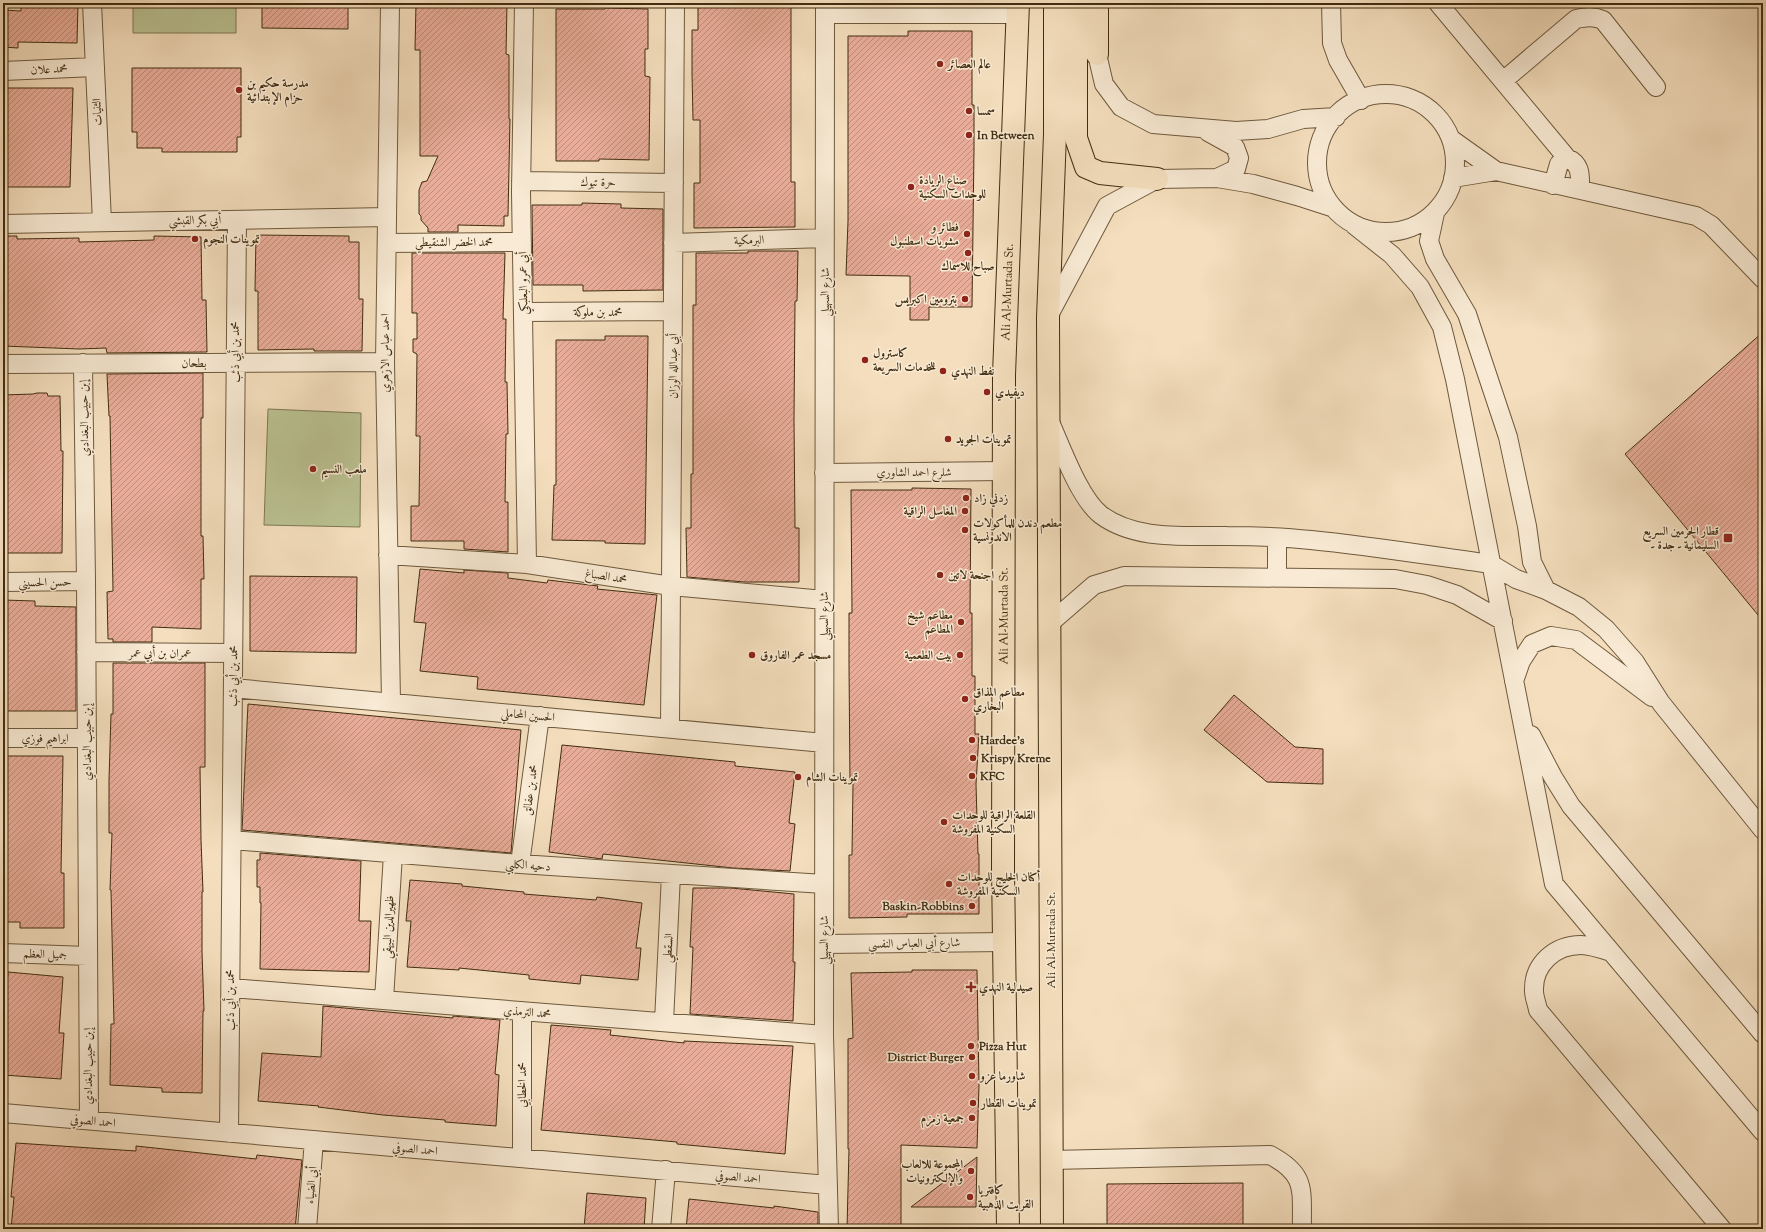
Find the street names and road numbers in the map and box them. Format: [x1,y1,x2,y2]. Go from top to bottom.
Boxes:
street label: محمد علان [30,60,68,80]
street label: الثنيات [88,97,108,126]
street label: حرة تبوك [580,174,616,192]
street label: أبي بكر القبشي [169,212,222,231]
street label: البرمكية [733,231,765,251]
street label: محمد الخضر الشنقيطي [415,234,493,254]
street label: Ali Al-Murtada St. [997,243,1019,341]
street label: أبي عمرو البعلبكي [514,251,536,315]
street label: شارع السهيلي [817,267,837,317]
street label: محمد بن ملوكة [573,304,622,322]
street label: احمد عباس الازهري [377,313,395,393]
street label: محمد بن أبي ذئب [227,322,245,382]
street label: أبي عبدالله الوزان [665,333,683,399]
street label: بطحان [182,355,206,373]
street label: إبن حبيب البغدادي [75,378,95,457]
street label: شلرع احمد الشاوري [877,464,952,483]
street label: محمد الصباغ [583,565,628,590]
street label: Ali Al-Murtada St. [995,568,1014,665]
street label: حسن الحسيني [18,574,72,594]
street label: شارع السهيلي [816,591,836,641]
street label: عمران بن أبي عمر [127,645,192,663]
street label: محمد بن أبي ذئب [224,645,244,707]
street label: إبن حبيب البغدادي [79,702,97,780]
street label: الحسين المحاملي [500,705,556,729]
street label: ابراهيم فوزي [21,730,69,750]
street label: محمد بن عفالق [519,764,543,817]
street label: دحيه الكلبي [505,855,551,879]
street label: Ali Al-Murtada St. [1043,892,1061,988]
street label: ظهيرالدين البيهقي [378,895,402,959]
street label: شارع السهيلي [816,915,836,965]
street label: السقطي [659,932,681,963]
street label: شارع أبي العباس النفسي [868,934,961,955]
street label: جميل العظم [23,945,67,966]
street label: محمد بن أبي ذئب [222,970,240,1030]
street label: محمد الترمذي [502,1002,551,1024]
street label: إبن حبيب البغدادي [80,1026,98,1104]
street label: محمد الخطابي [514,1062,532,1108]
street label: احمد الصوفي [69,1111,117,1133]
street label: احمد الصوفي [391,1139,439,1161]
street label: أبي الضياء [301,1165,323,1205]
street label: احمد الصوفي [714,1167,762,1189]

